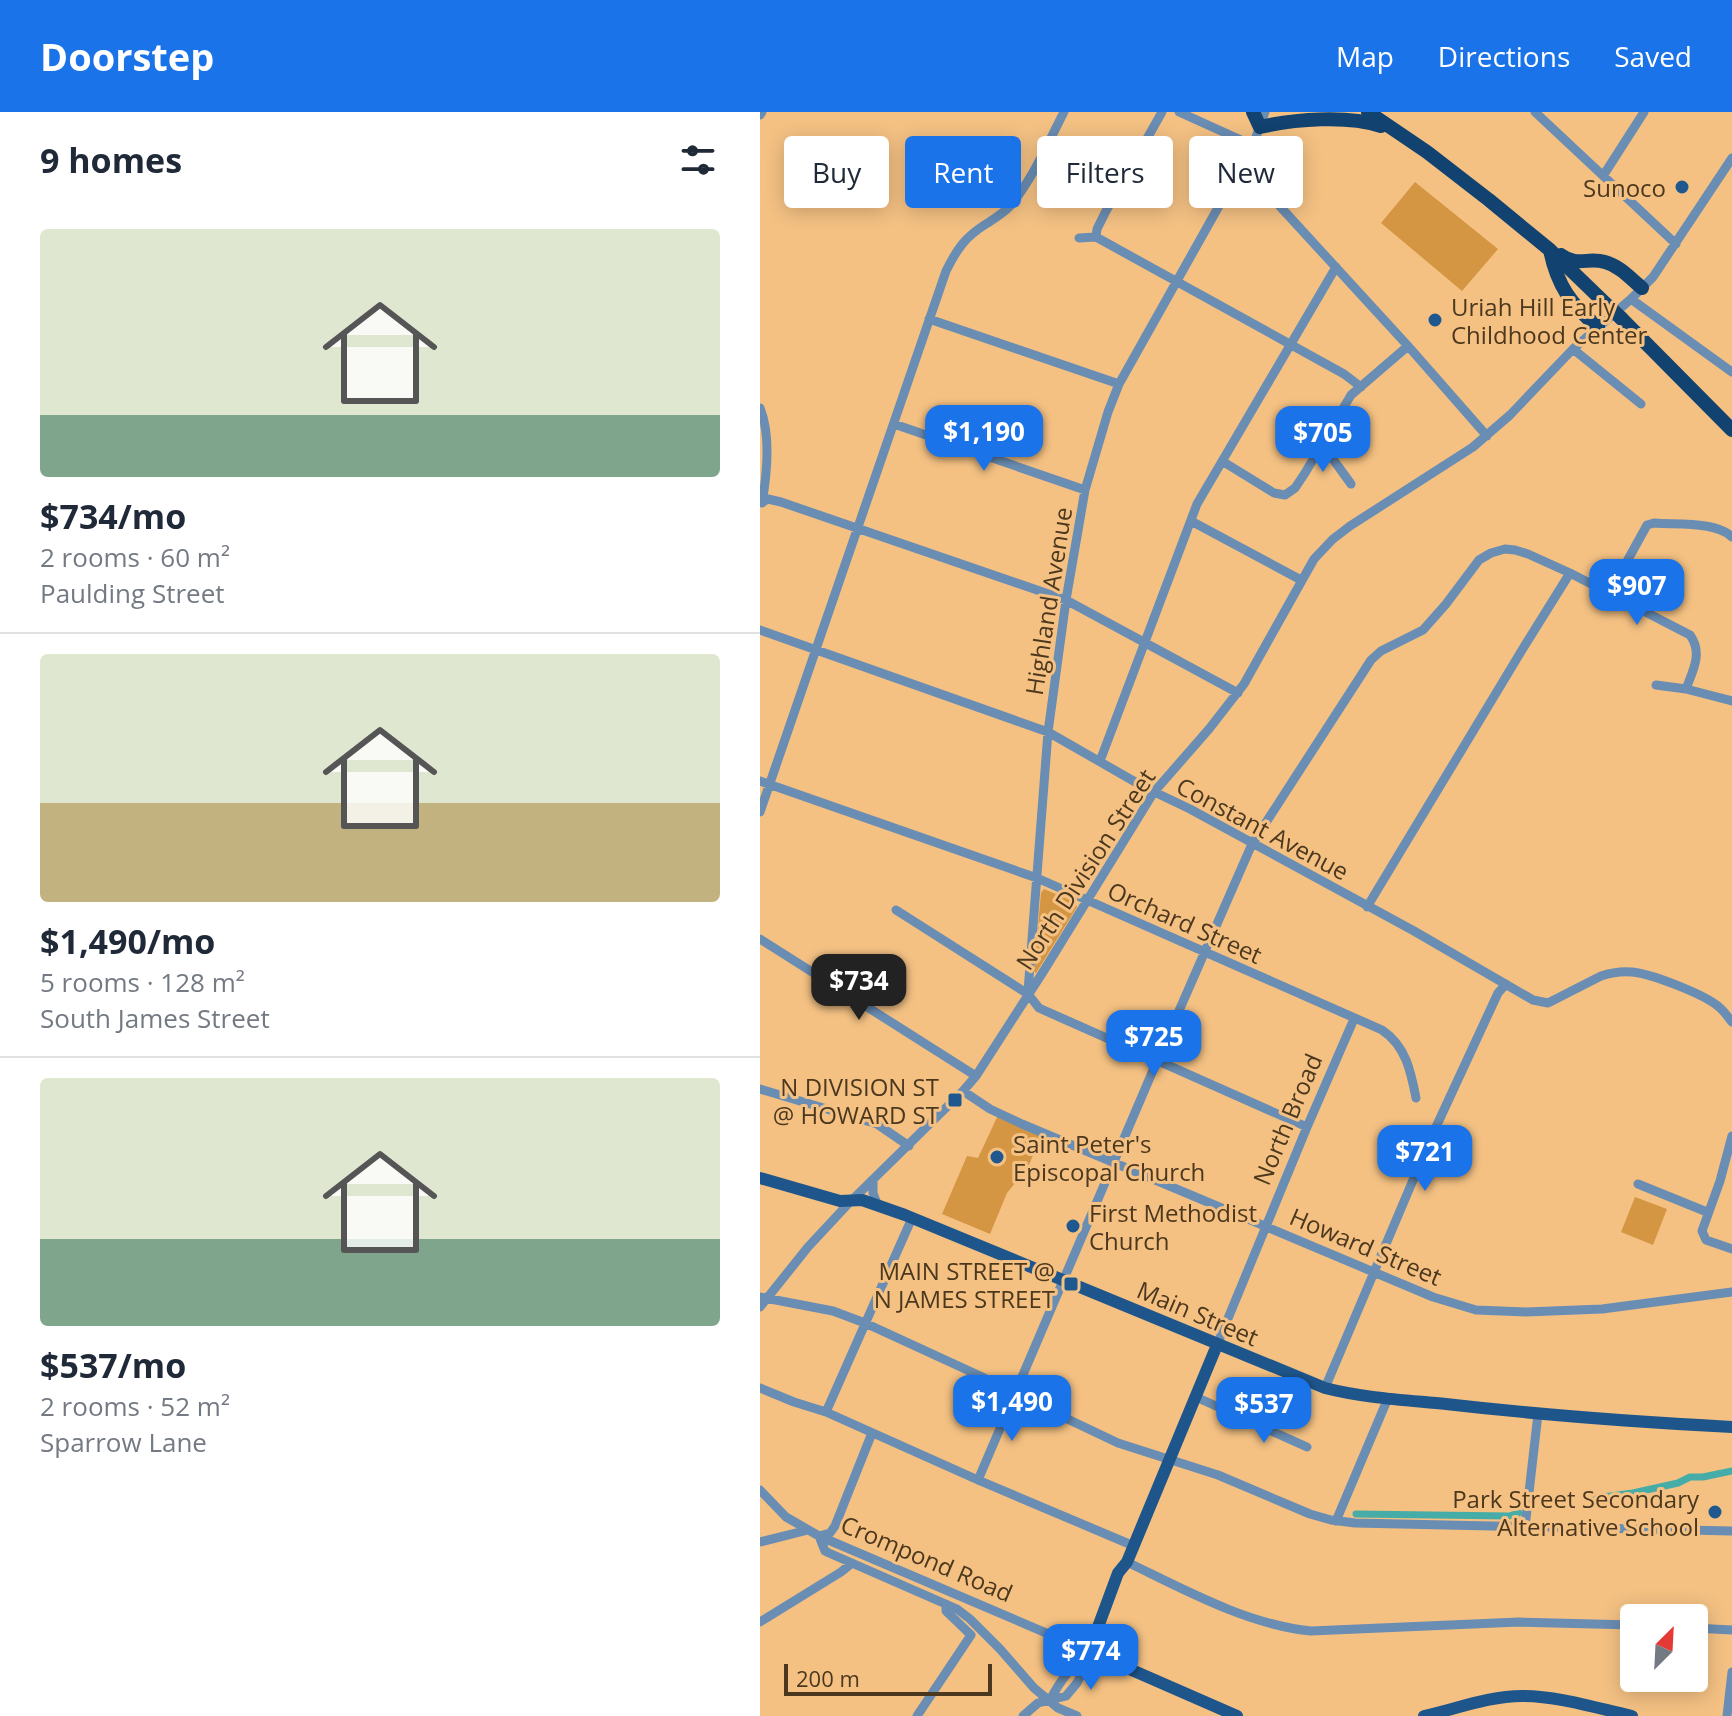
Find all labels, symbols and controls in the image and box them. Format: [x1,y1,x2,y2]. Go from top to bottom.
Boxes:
text: Doorstep [40,30,214,82]
text: Map [1336,37,1394,75]
text: Directions [1438,37,1570,75]
text: Saved [1614,37,1692,75]
chip: Buy [784,136,889,208]
chip: Rent [905,136,1021,208]
chip: Filters [1037,136,1173,208]
chip: New [1189,136,1303,208]
text: 9 homes [40,137,182,183]
icon: filters [676,138,720,182]
place label: Sunoco [1583,171,1666,204]
marker: Sunoco [1673,178,1691,196]
icon: home [308,281,452,425]
place label: Uriah Hill Early Childhood Center [1451,290,1647,351]
marker: Uriah Hill Early Childhood Center [1426,311,1444,329]
pin: $1,190 [919,405,1049,473]
pin: $705 [1276,406,1370,474]
text: $1,190 [943,413,1025,449]
text: $705 [1293,414,1353,450]
text: $734/mo [40,493,186,539]
street label: Highland Avenue [1017,505,1079,697]
text: 2 rooms · 60 m² [40,539,230,575]
pin: $907 [1590,559,1684,627]
text: $907 [1607,567,1667,603]
text: Paulding Street [40,575,225,611]
icon: home [308,706,452,850]
street label: North Division Street [1008,762,1162,976]
street label: Constant Avenue [1171,769,1355,887]
street label: Orchard Street [1103,873,1267,971]
text: $1,490/mo [40,918,215,964]
pin: $734 [812,954,906,1022]
text: $734 [829,962,889,998]
text: 5 rooms · 128 m² [40,964,245,1000]
text: South James Street [40,1000,270,1036]
pin: $725 [1107,1010,1201,1078]
text: $725 [1124,1018,1184,1054]
street label: North Broad [1245,1048,1329,1190]
place label: N DIVISION ST @ HOWARD ST [773,1070,939,1131]
marker: N DIVISION ST @ HOWARD ST [946,1091,964,1109]
pin: $721 [1378,1125,1472,1193]
place label: Saint Peter's Episcopal Church [1013,1127,1205,1188]
icon: home [308,1130,452,1274]
text: $721 [1395,1133,1455,1169]
marker: Saint Peter's Episcopal Church [988,1148,1006,1166]
place label: First Methodist Church [1089,1196,1257,1257]
street label: Howard Street [1285,1199,1447,1293]
marker: First Methodist Church [1064,1217,1082,1235]
place label: MAIN STREET @ N JAMES STREET [874,1254,1055,1315]
street label: Main Street [1132,1273,1264,1353]
marker: MAIN STREET @ N JAMES STREET [1062,1275,1080,1293]
text: $537/mo [40,1342,186,1388]
pin: $1,490 [947,1375,1077,1443]
pin: $537 [1217,1377,1311,1445]
text: $1,490 [971,1383,1053,1419]
text: $537 [1234,1385,1294,1421]
text: 2 rooms · 52 m² [40,1388,230,1424]
text: Sparrow Lane [40,1424,207,1460]
place label: Park Street Secondary Alternative School [1452,1482,1700,1543]
marker: Park Street Secondary Alternative School [1706,1503,1724,1521]
street label: Crompond Road [836,1507,1018,1609]
north arrow [1620,1604,1708,1692]
map controls [1620,1604,1708,1692]
pin: $774 [1044,1624,1138,1692]
text: $774 [1061,1632,1121,1668]
scale bar [784,1660,992,1696]
text: 200 m [796,1663,860,1693]

